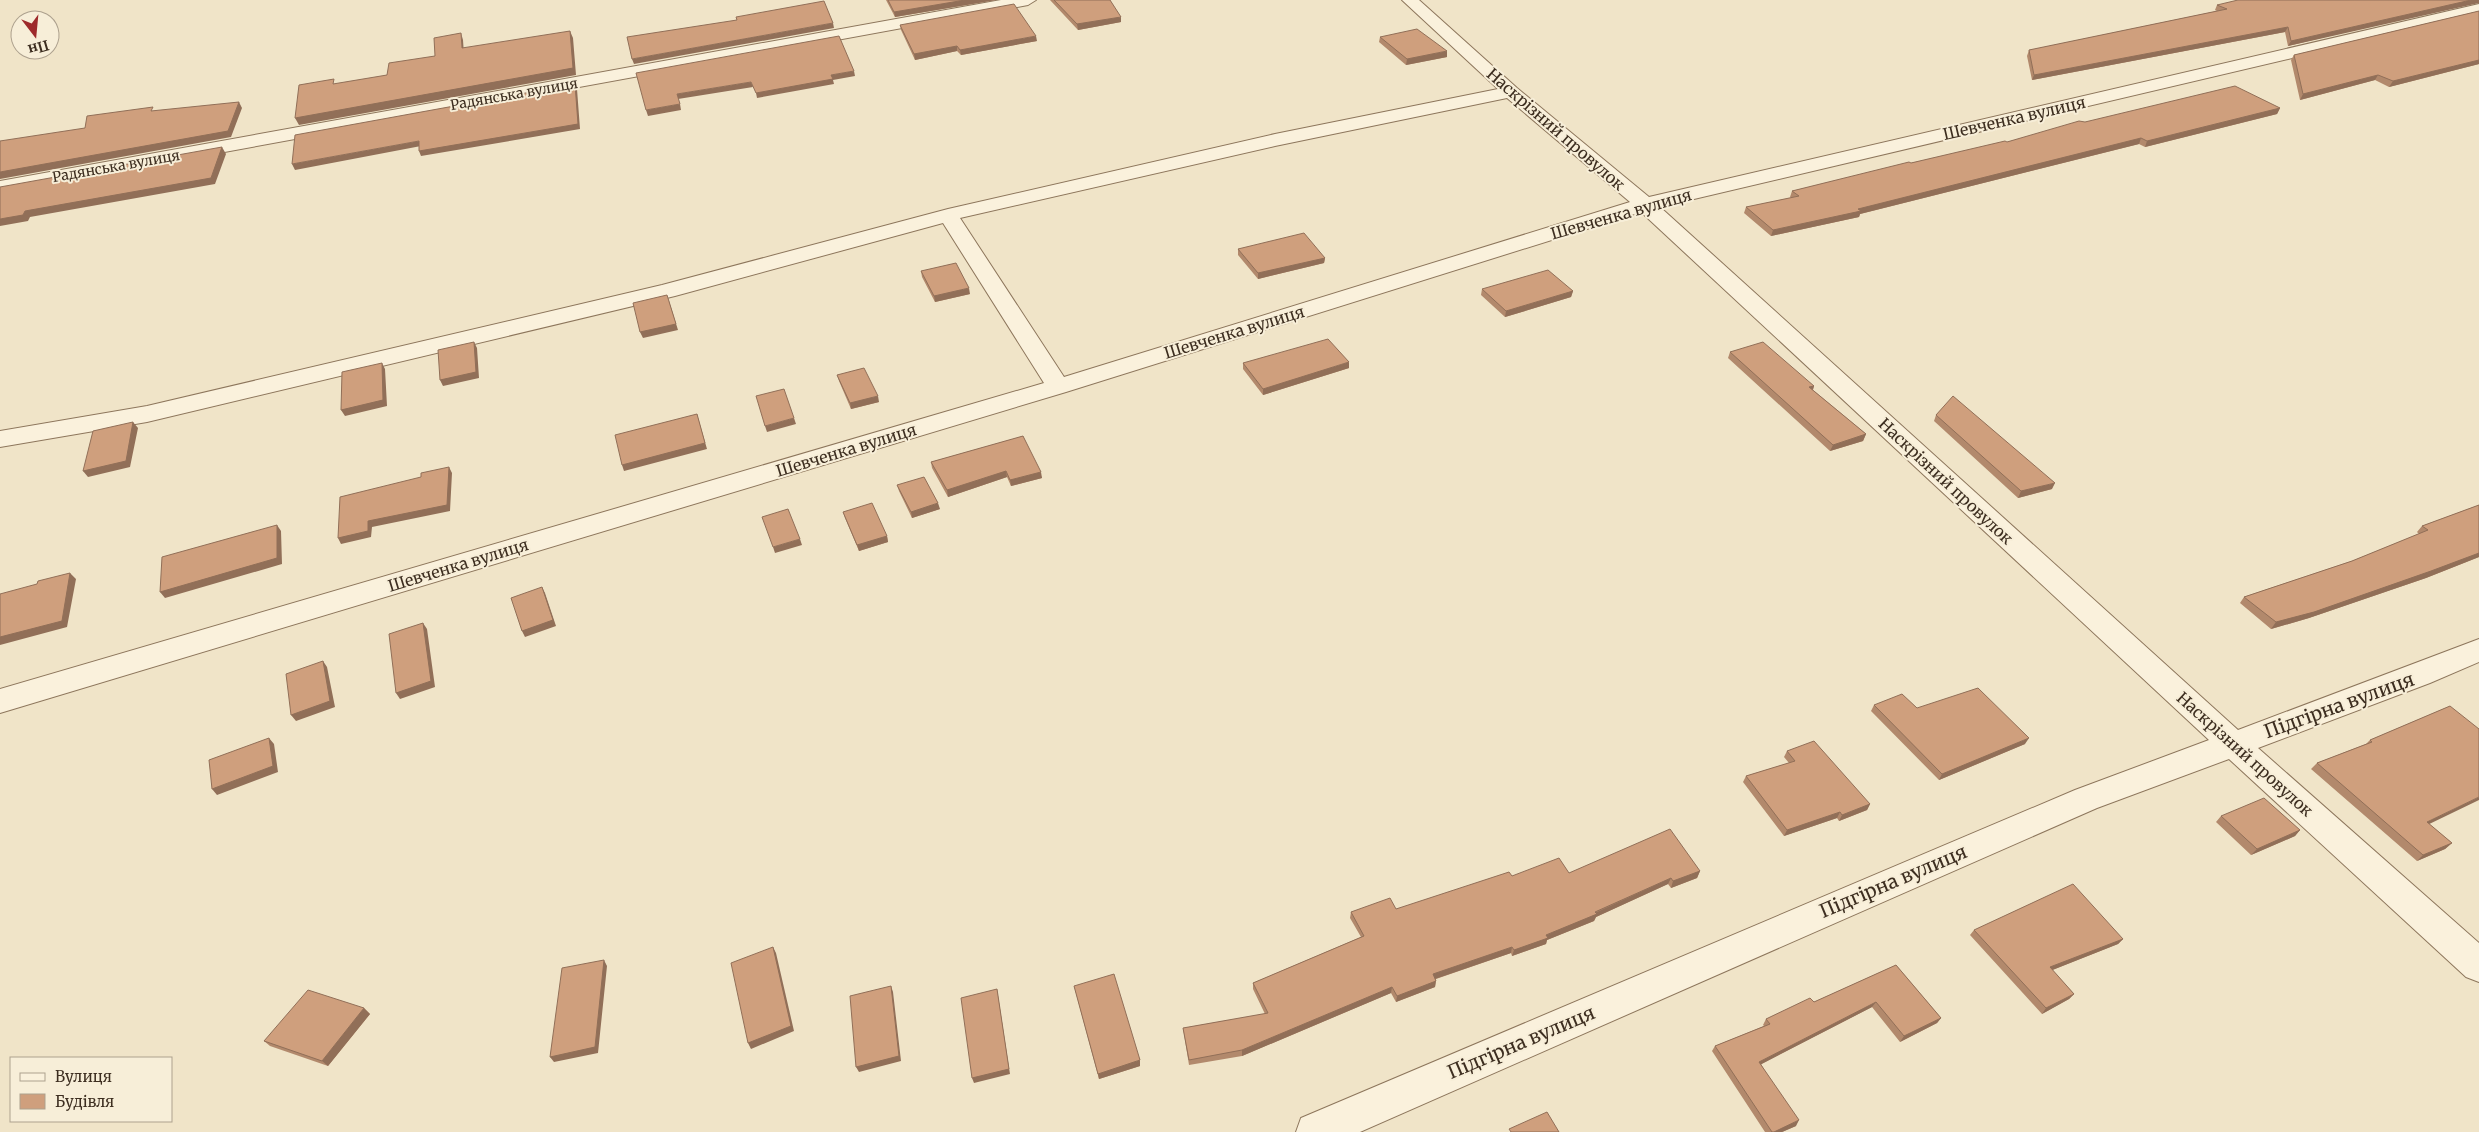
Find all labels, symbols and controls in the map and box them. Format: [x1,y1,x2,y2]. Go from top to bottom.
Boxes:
north arrow [10,10,60,60]
text: Пн [26,36,51,59]
street label: Наскрізний провулок [1483,64,1629,194]
street label: Радянська вулиця [449,74,579,114]
street label: Шевченка вулиця [1941,92,2087,144]
street label: Радянська вулиця [51,146,181,186]
street label: Шевченка вулиця [1548,184,1694,244]
street label: Шевченка вулиця [1161,301,1307,363]
street label: Наскрізний провулок [1875,414,2017,548]
street label: Шевченка вулиця [773,419,919,481]
street label: Шевченка вулиця [385,534,531,596]
street label: Підгірна вулиця [2261,667,2417,743]
street label: Наскрізний провулок [2173,688,2317,820]
street label: Підгірна вулиця [1816,839,1970,923]
street label: Підгірна вулиця [1444,1000,1598,1084]
legend [10,1057,172,1122]
text: Вулиця [55,1067,112,1086]
text: Будівля [55,1092,114,1111]

